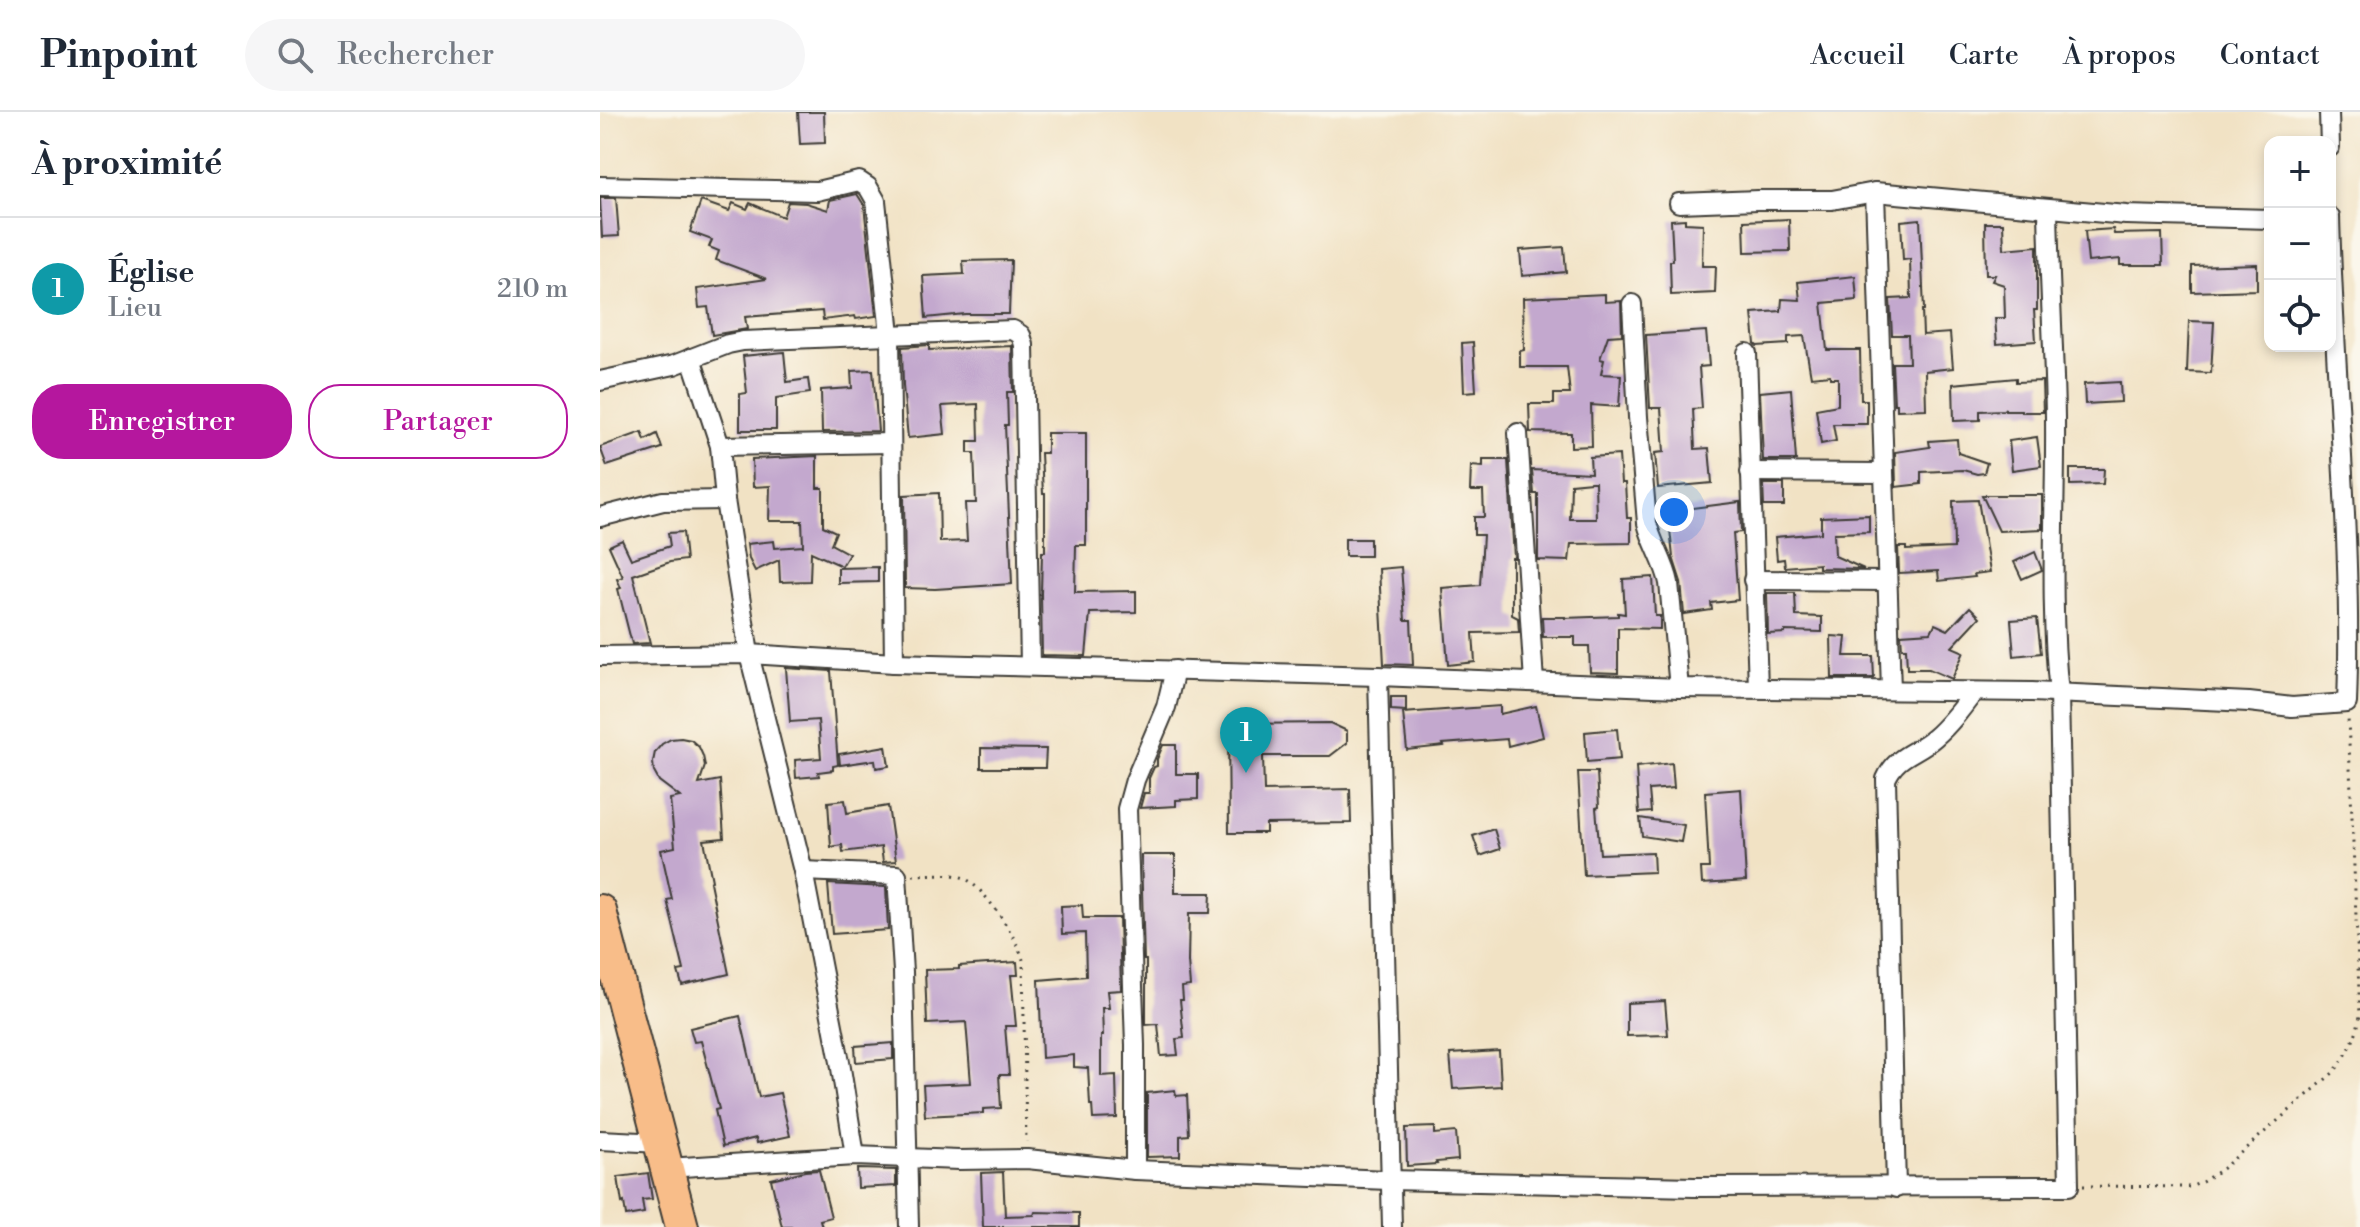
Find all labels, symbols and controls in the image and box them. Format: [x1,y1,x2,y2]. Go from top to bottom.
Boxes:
search box [245,19,805,91]
text: Pinpoint [40,32,197,79]
icon: search [273,33,317,77]
text: Rechercher [337,36,494,74]
text: Accueil [1810,38,1905,73]
text: Carte [1949,38,2019,73]
text: À propos [2063,38,2176,73]
text: Contact [2220,38,2320,73]
map controls [2264,136,2336,352]
button: + [2264,136,2336,208]
text: À proximité [32,143,222,185]
button: − [2264,208,2336,280]
text: Église [108,254,194,292]
text: 1 [52,273,64,305]
text: 210 m [497,273,568,305]
button: locate [2264,280,2336,352]
text: Lieu [108,292,162,324]
button: Enregistrer [32,384,292,459]
button: Partager [308,384,568,459]
your location [1654,492,1694,532]
pin: 1 [1220,707,1272,773]

